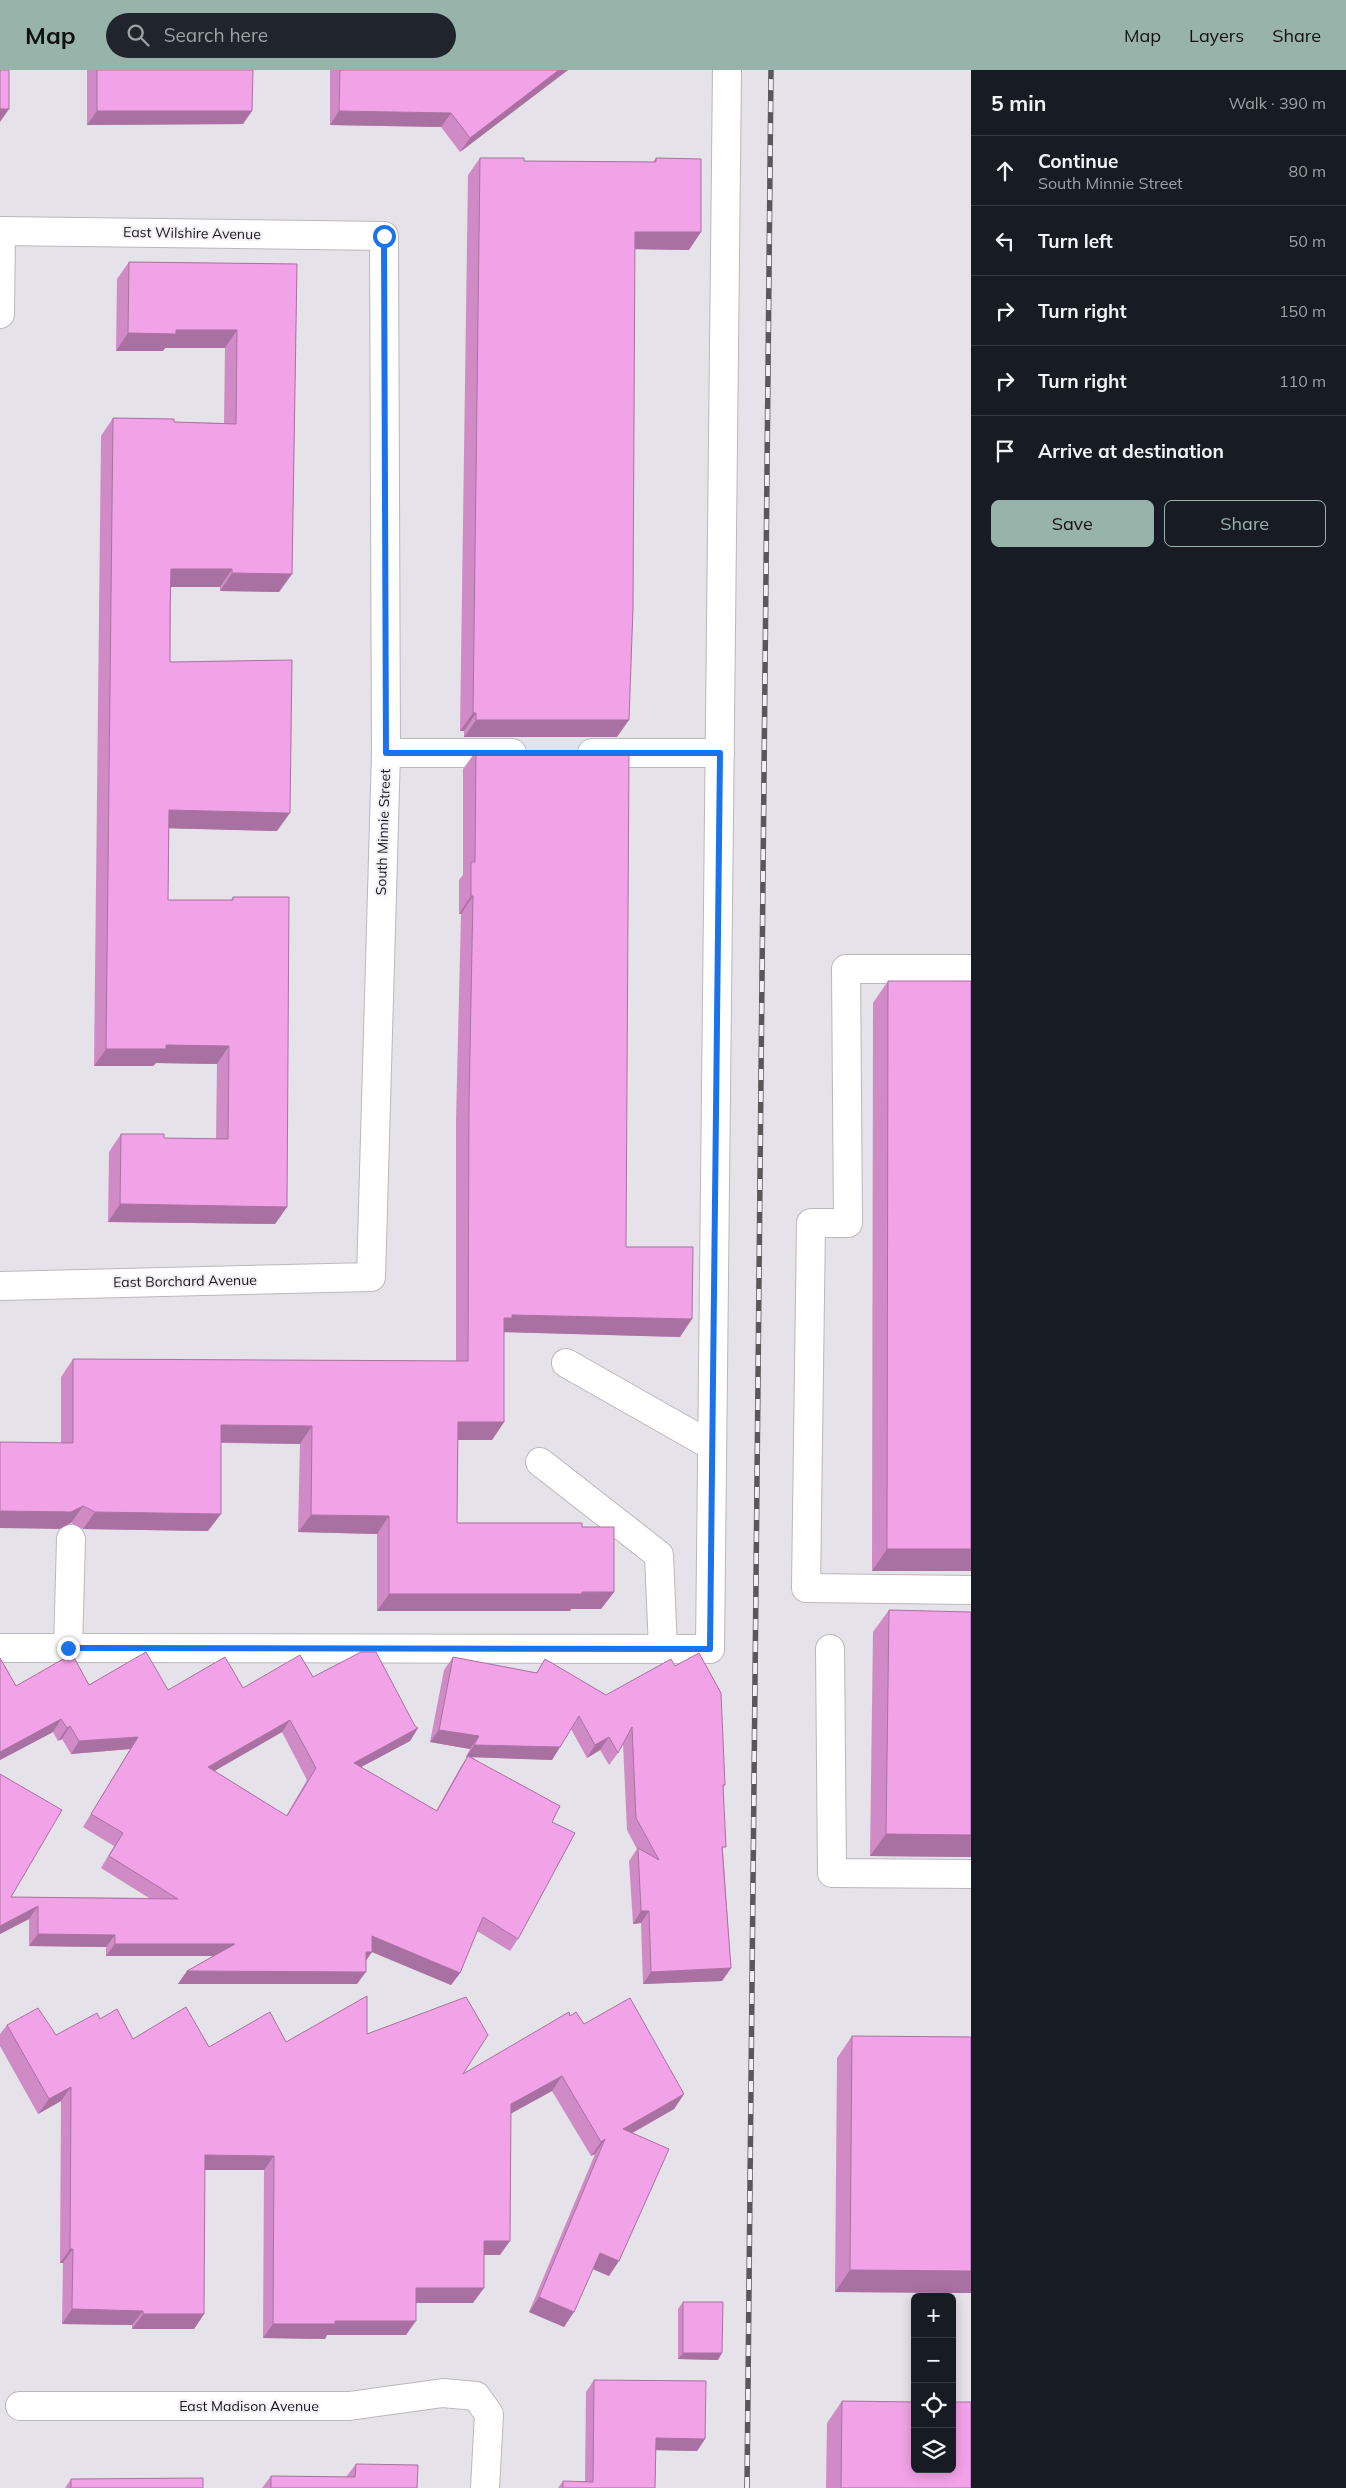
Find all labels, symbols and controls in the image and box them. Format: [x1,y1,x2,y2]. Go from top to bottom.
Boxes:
search box [106,13,456,58]
text: Map [25,20,76,50]
icon: search [124,21,152,49]
text: Search here [164,23,268,47]
text: Map [1124,24,1161,47]
text: Layers [1189,24,1244,47]
text: Share [1272,24,1321,47]
text: 5 min [991,90,1046,116]
text: Walk · 390 m [1228,93,1326,113]
text: Continue [1038,149,1118,173]
icon: ahead [991,157,1019,185]
text: 80 m [1289,161,1326,181]
text: South Minnie Street [1038,173,1183,193]
street label: East Wilshire Avenue [123,223,261,243]
route start [373,225,396,248]
icon: left [991,227,1019,255]
text: Turn left [1038,229,1113,253]
text: 50 m [1289,231,1326,251]
icon: right [991,297,1019,325]
text: Turn right [1038,299,1127,323]
text: 150 m [1279,301,1326,321]
icon: right [991,367,1019,395]
text: Turn right [1038,369,1127,393]
text: 110 m [1279,371,1326,391]
icon: arrive [991,437,1019,465]
text: Arrive at destination [1038,439,1224,463]
button: Save [991,500,1154,547]
button: Share [1164,500,1326,547]
street label: South Minnie Street [372,768,394,896]
street label: East Borchard Avenue [113,1271,257,1291]
route end [57,1637,80,1660]
map controls [911,2293,956,2473]
button: + [911,2293,956,2338]
button: − [911,2338,956,2383]
button: locate [911,2383,956,2428]
street label: East Madison Avenue [179,2397,319,2415]
button: layers [911,2428,956,2473]

